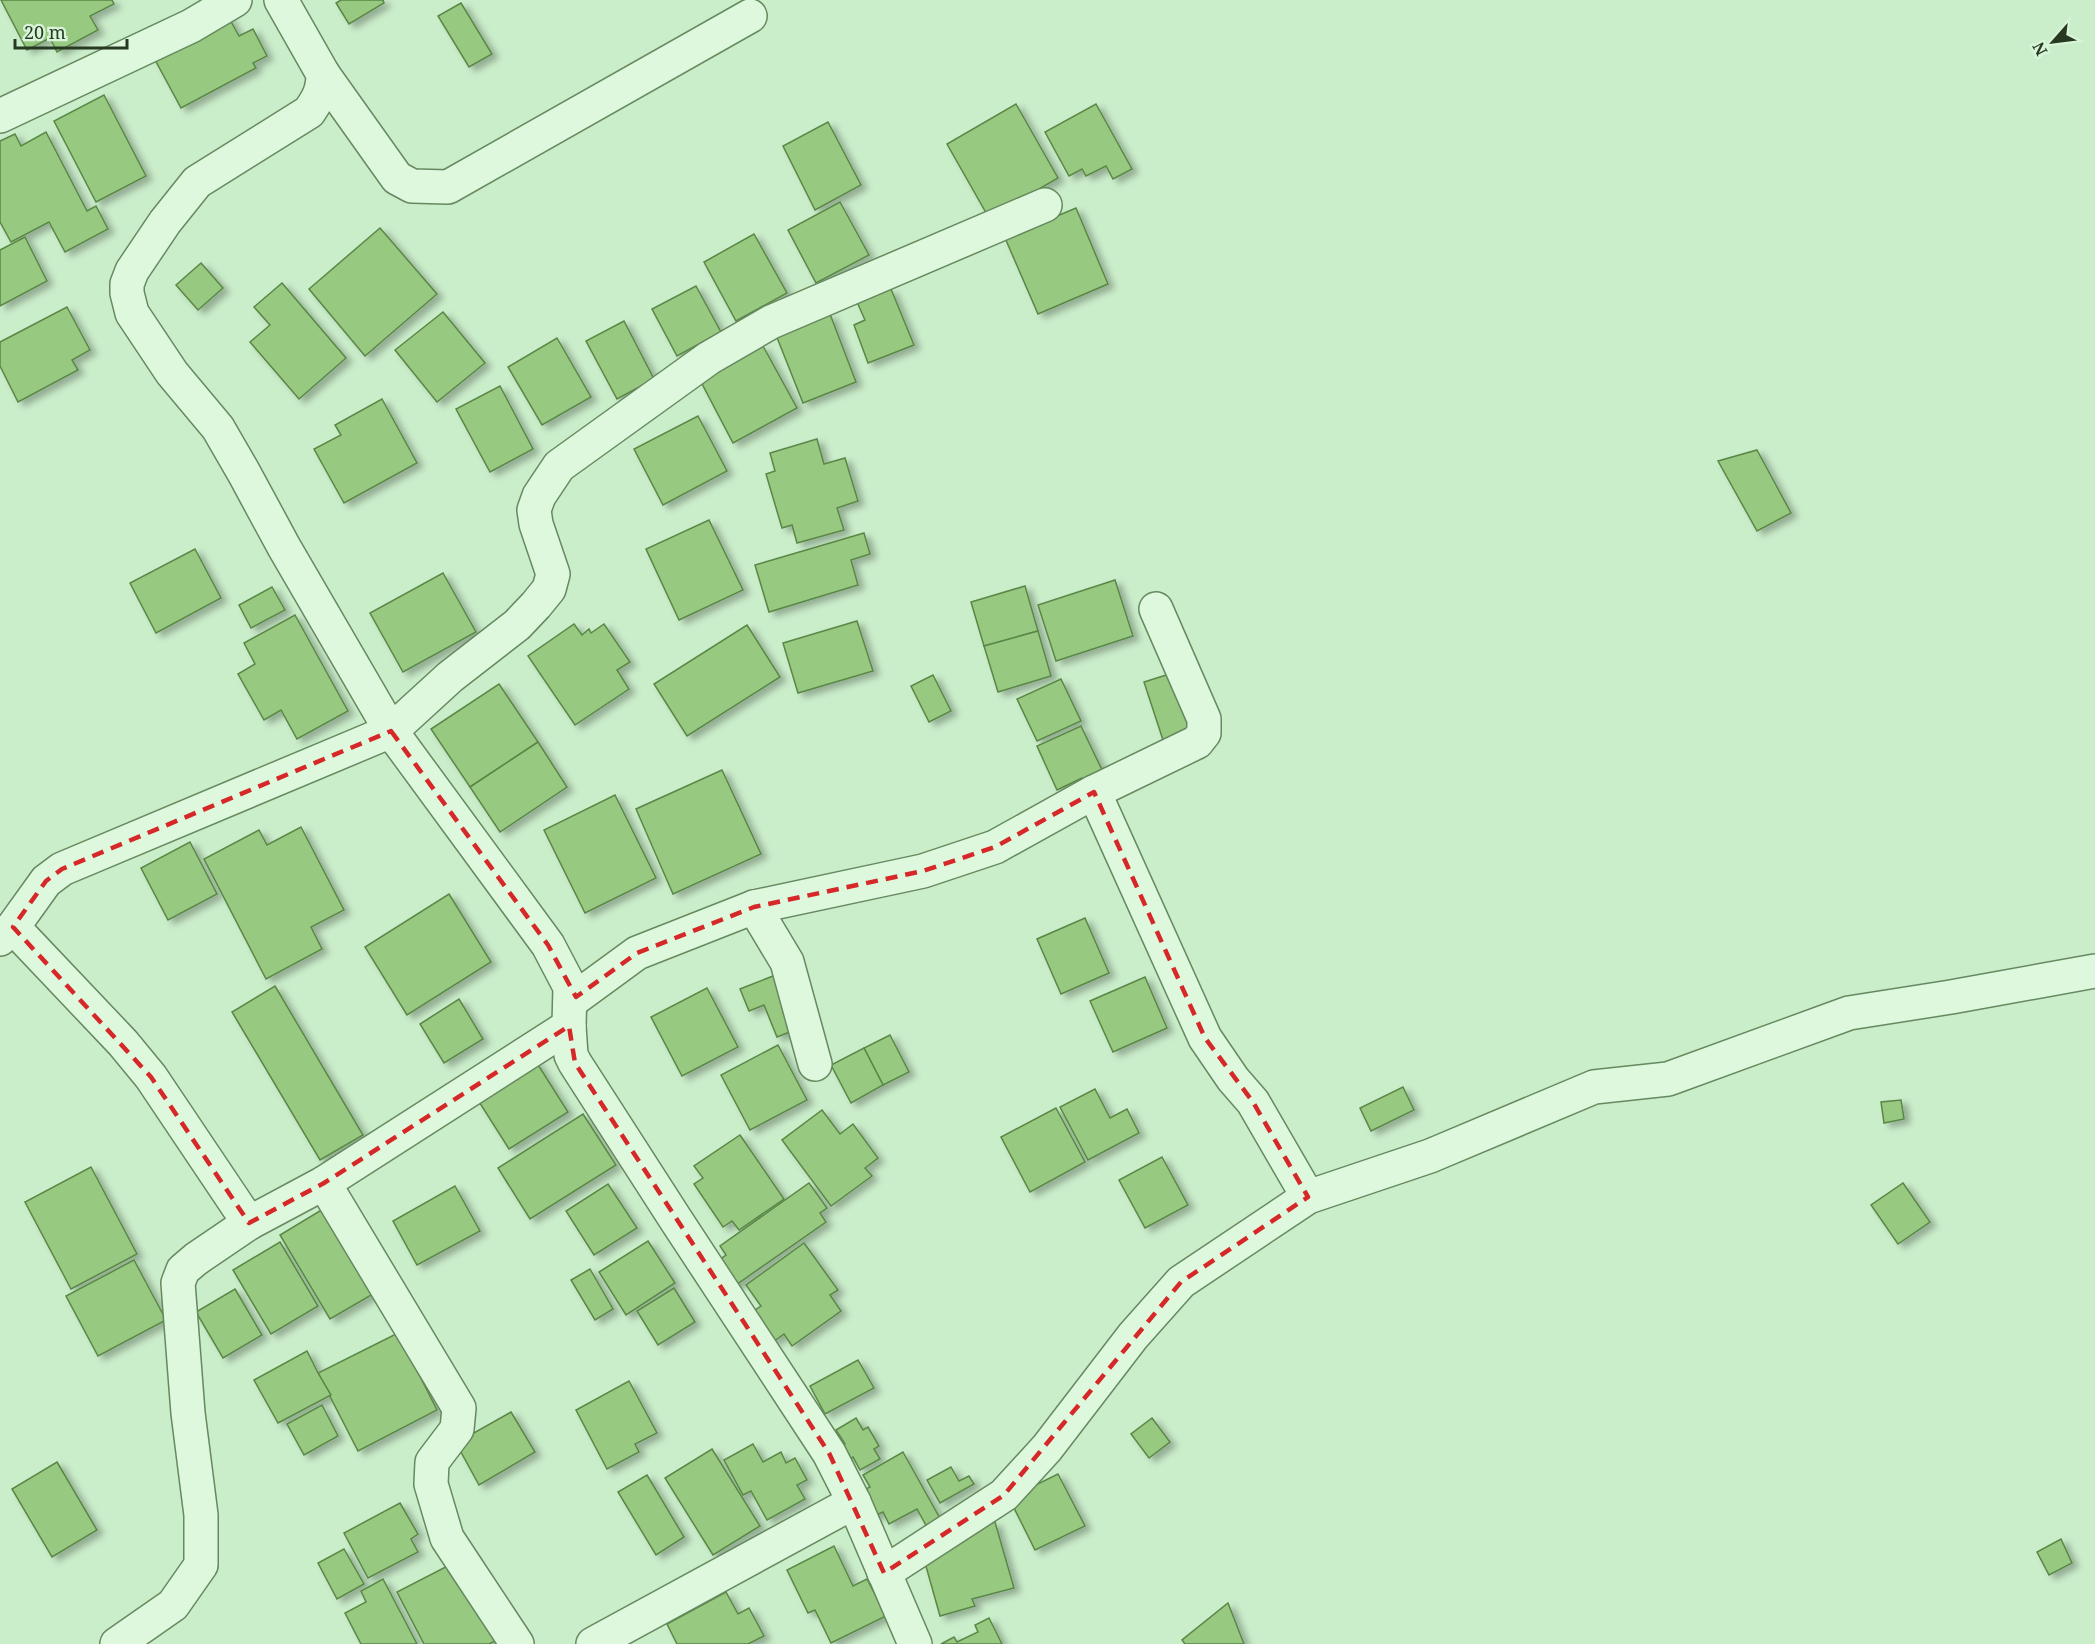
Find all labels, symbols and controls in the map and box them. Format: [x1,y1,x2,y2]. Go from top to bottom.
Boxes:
scale bar [15,12,128,50]
north arrow [2023,12,2083,72]
text: 20 m [24,20,66,44]
text: N [2027,38,2052,60]

